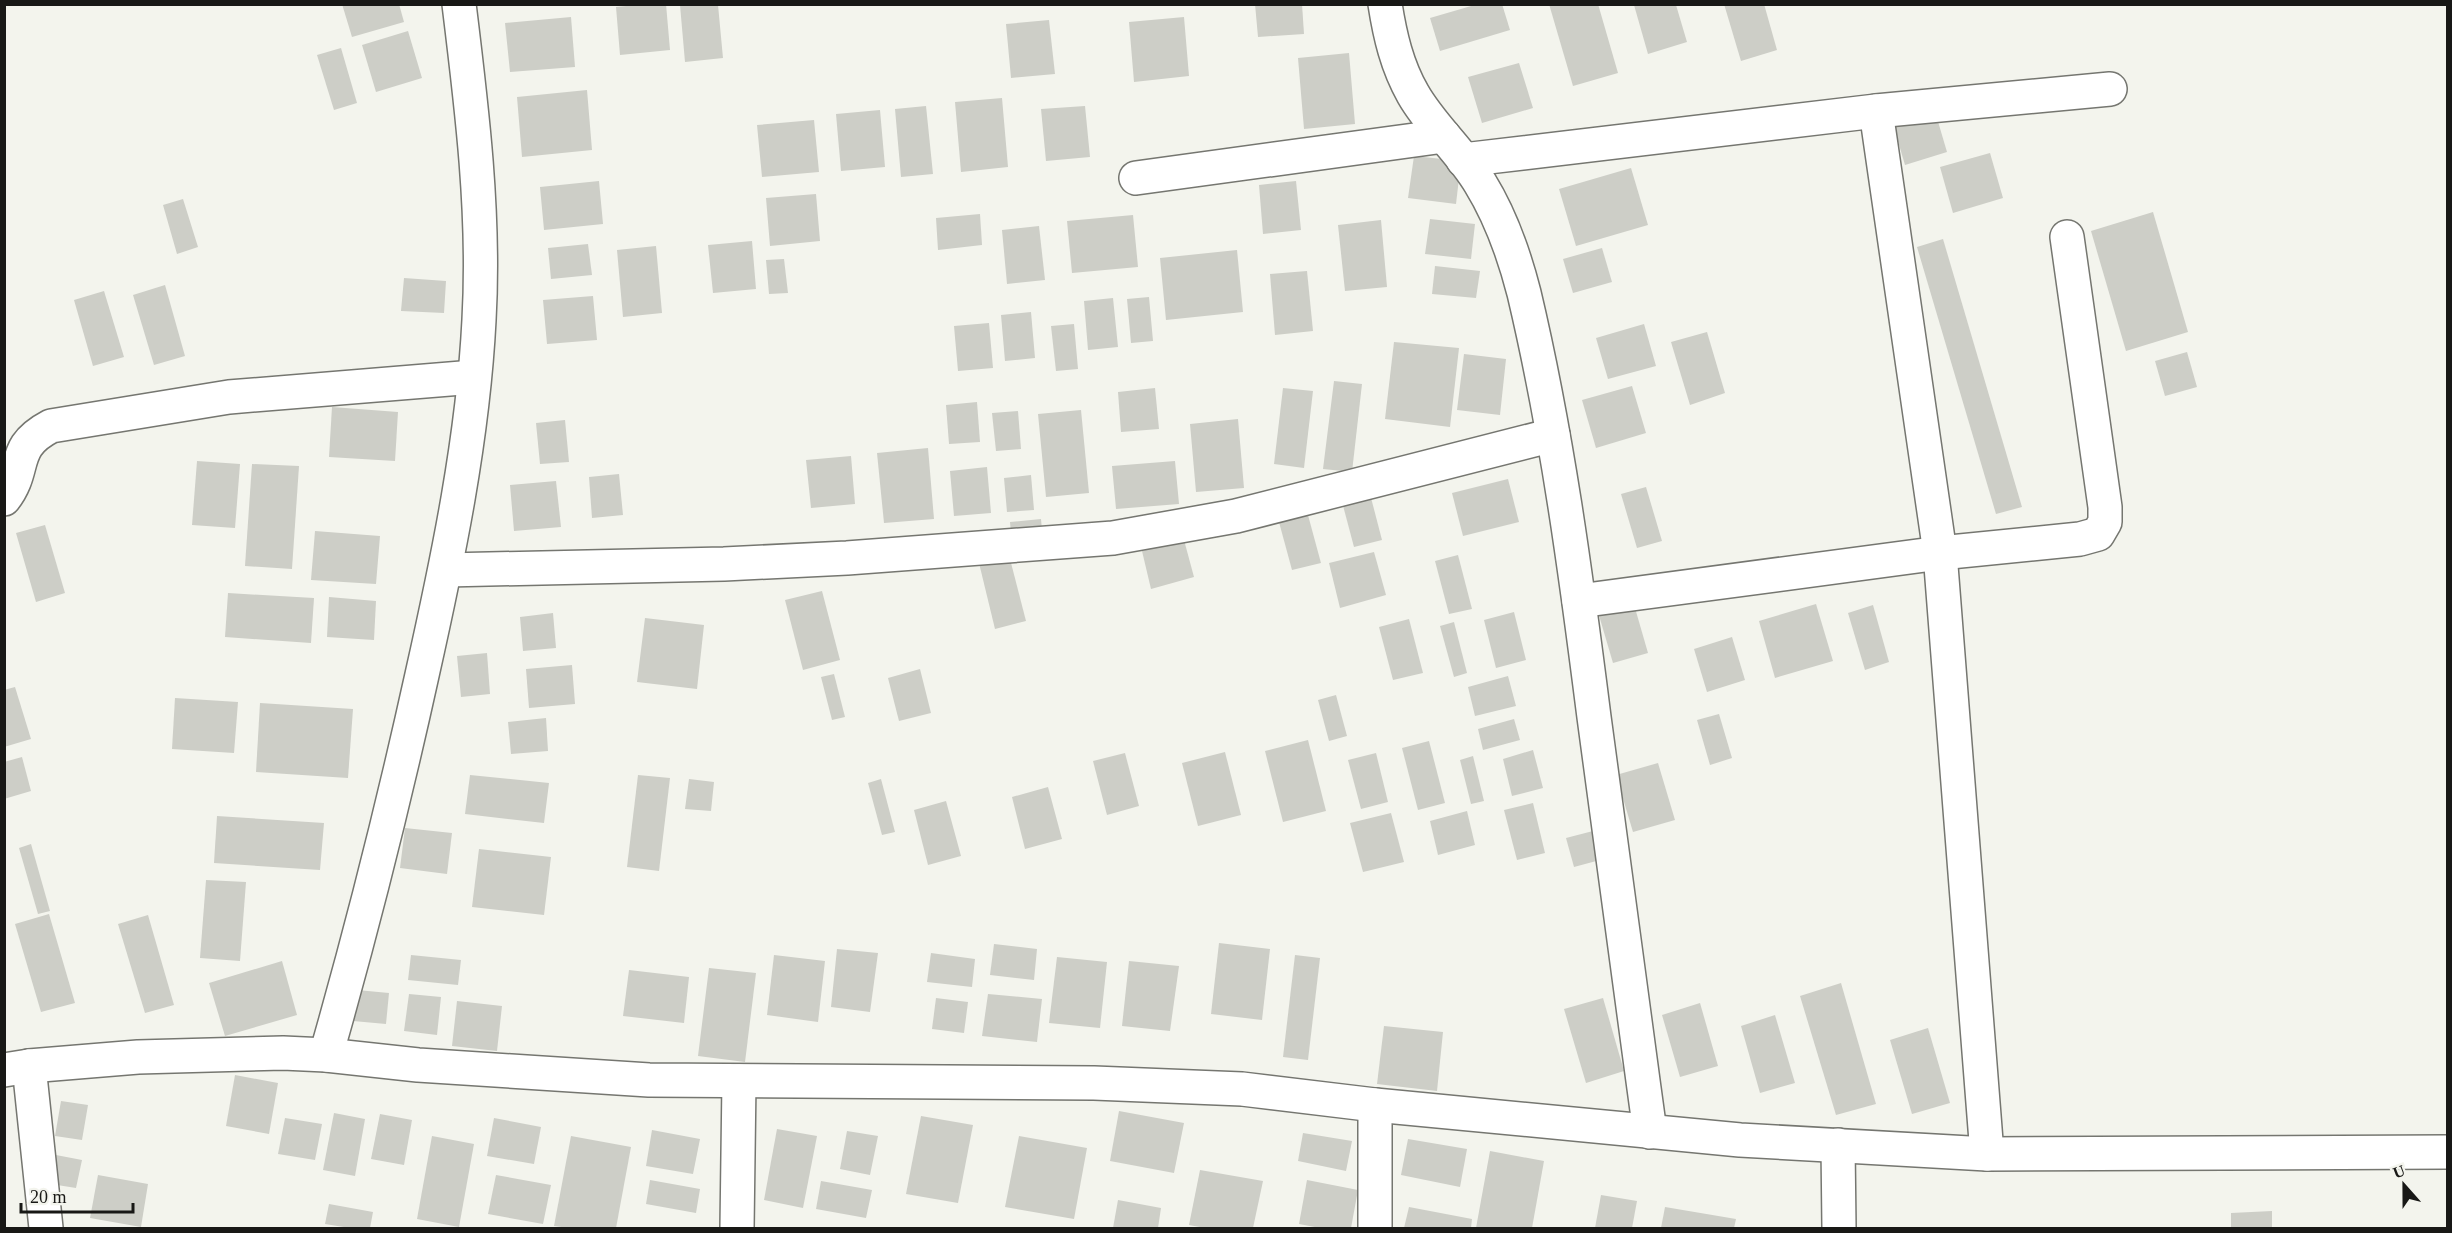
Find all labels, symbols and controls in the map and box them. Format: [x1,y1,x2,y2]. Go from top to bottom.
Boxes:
north arrow [2374,1155,2434,1215]
text: U [2390,1161,2408,1181]
scale bar [21,1176,134,1214]
text: 20 m [30,1187,67,1207]

